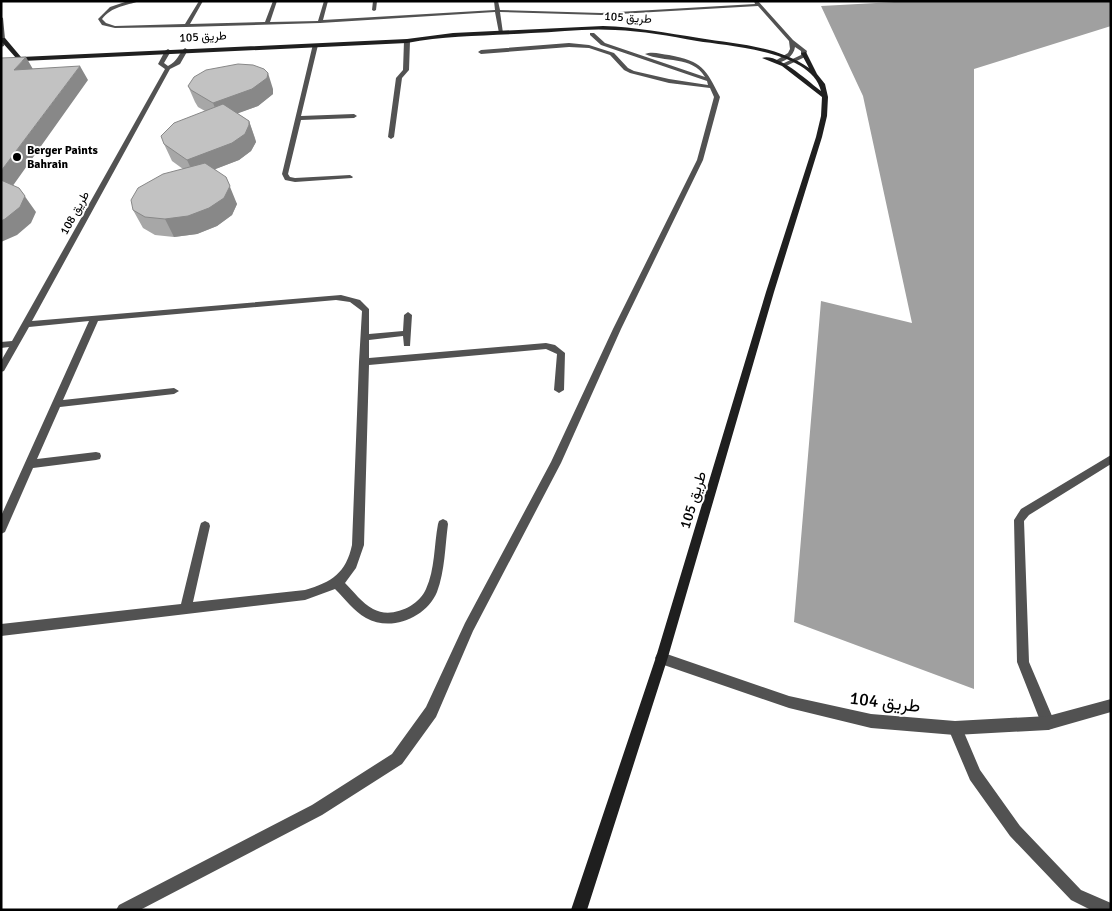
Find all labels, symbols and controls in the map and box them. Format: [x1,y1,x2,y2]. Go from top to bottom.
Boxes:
street label: طريق 105 [604,9,652,27]
street label: طريق 105 [179,28,227,46]
place label: Berger Paints Bahrain [27,143,98,172]
marker: Berger Paints Bahrain [11,151,23,163]
street label: طريق 108 [57,188,93,237]
street label: طريق 105 [676,469,711,531]
street label: طريق 104 [848,687,922,717]

